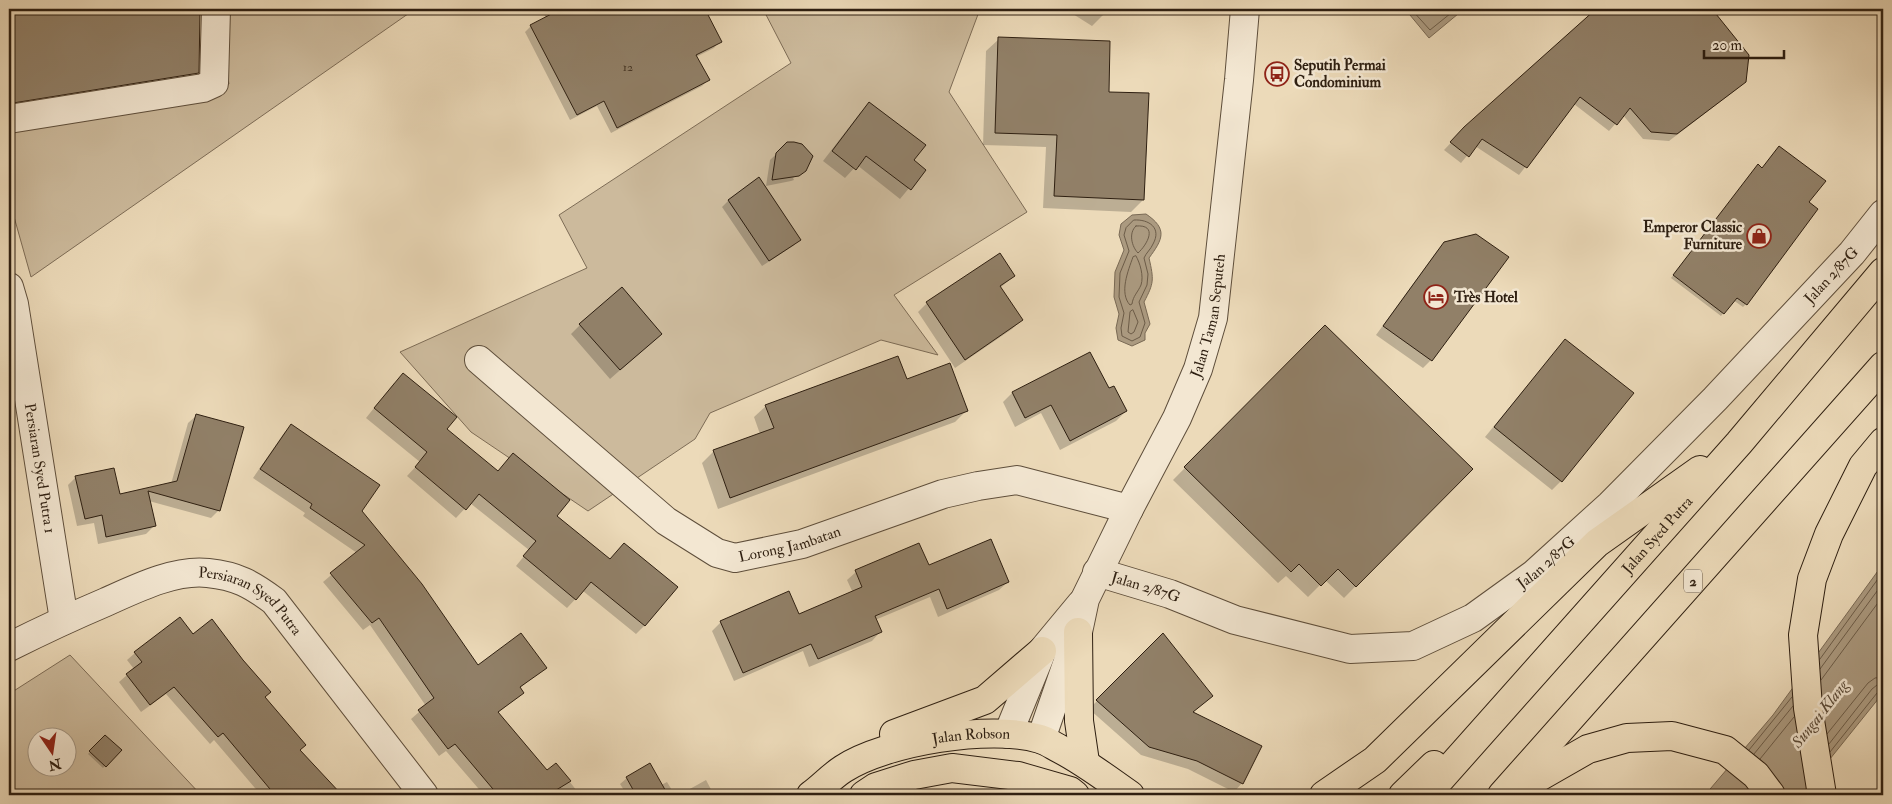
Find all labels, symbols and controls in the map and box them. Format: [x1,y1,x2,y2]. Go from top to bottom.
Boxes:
scale bar [1704,28,1784,60]
text: 20 m [1712,36,1742,55]
place label: Seputih Permai Condominium [1294,56,1386,92]
house number: 12 [623,60,633,75]
bus stop icon: Seputih Permai Condominium [1264,61,1290,87]
place label: Emperor Classic Furniture [1643,218,1743,254]
shop icon: Emperor Classic Furniture [1746,223,1772,249]
street label: Jalan 2/87G [1799,242,1863,309]
street label: Jalan Taman Seputeh [1186,253,1229,382]
hotel icon: Très Hotel [1423,284,1449,310]
place label: Très Hotel [1453,288,1518,307]
street label: Persiaran Syed Putra 1 [20,402,60,535]
street label: Jalan Syed Putra [1617,492,1697,579]
street label: Lorong Jambatan [737,521,844,567]
street label: Jalan 2/87G [1512,532,1579,594]
street label: Persiaran Syed Putra [198,563,307,639]
street label: Jalan 2/87G [1108,567,1183,607]
road number: 2 [1684,570,1702,592]
water label: Sungai Klang [1787,675,1853,753]
street label: Jalan Robson [930,724,1011,750]
north arrow [28,726,78,776]
text: N [46,754,64,774]

